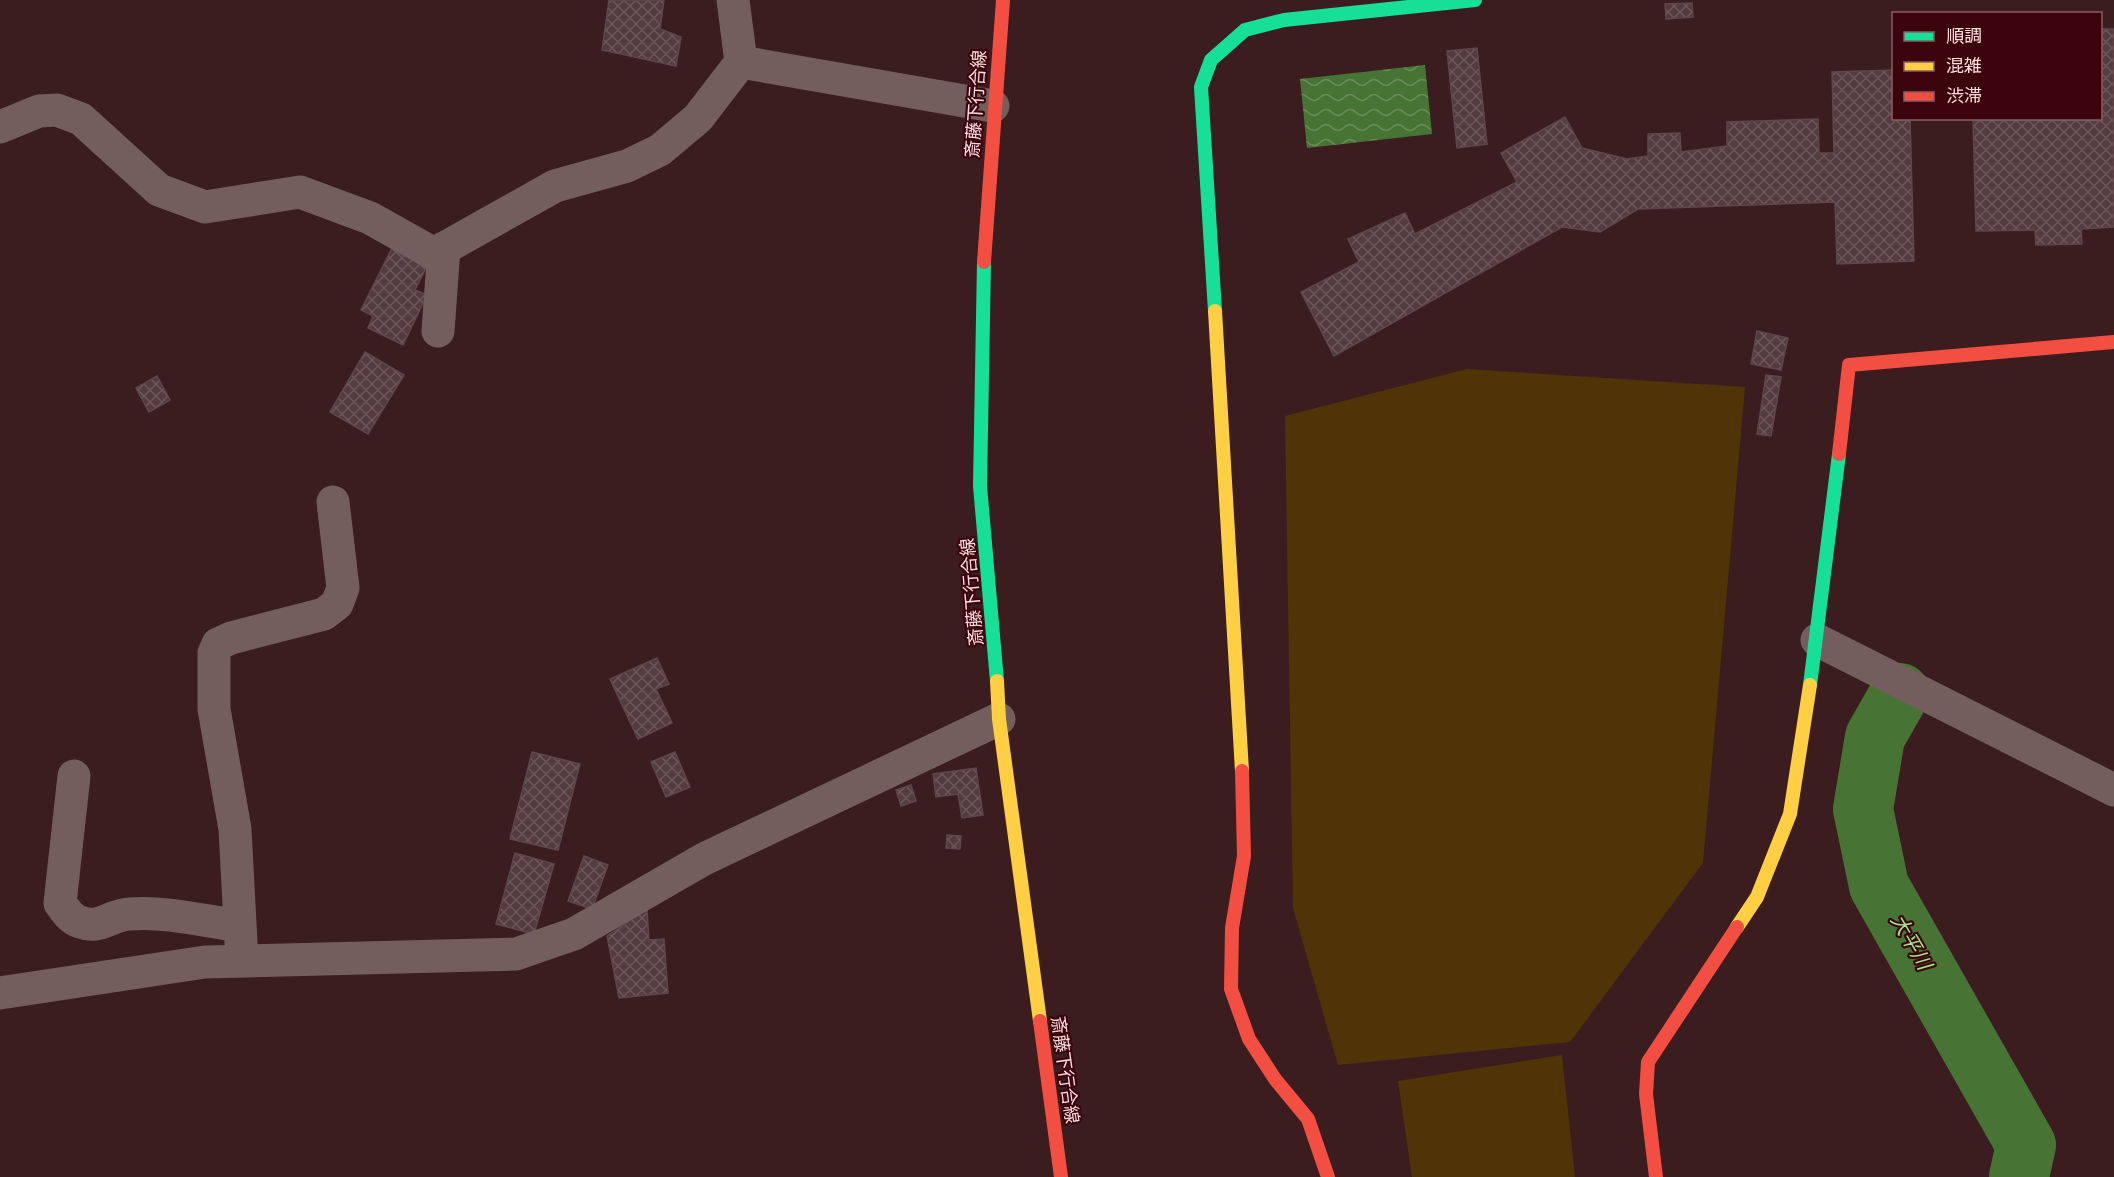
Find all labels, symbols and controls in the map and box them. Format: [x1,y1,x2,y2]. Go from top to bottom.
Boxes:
legend [1892,12,2102,120]
text: 順調 [1946,23,1982,49]
street label: 斎藤下行合線 [959,49,993,159]
text: 混雑 [1946,53,1982,79]
text: 渋滞 [1946,83,1982,109]
street label: 斎藤下行合線 [954,537,990,647]
water label: 大平川 [1883,909,1940,977]
street label: 斎藤下行合線 [1045,1015,1085,1125]

